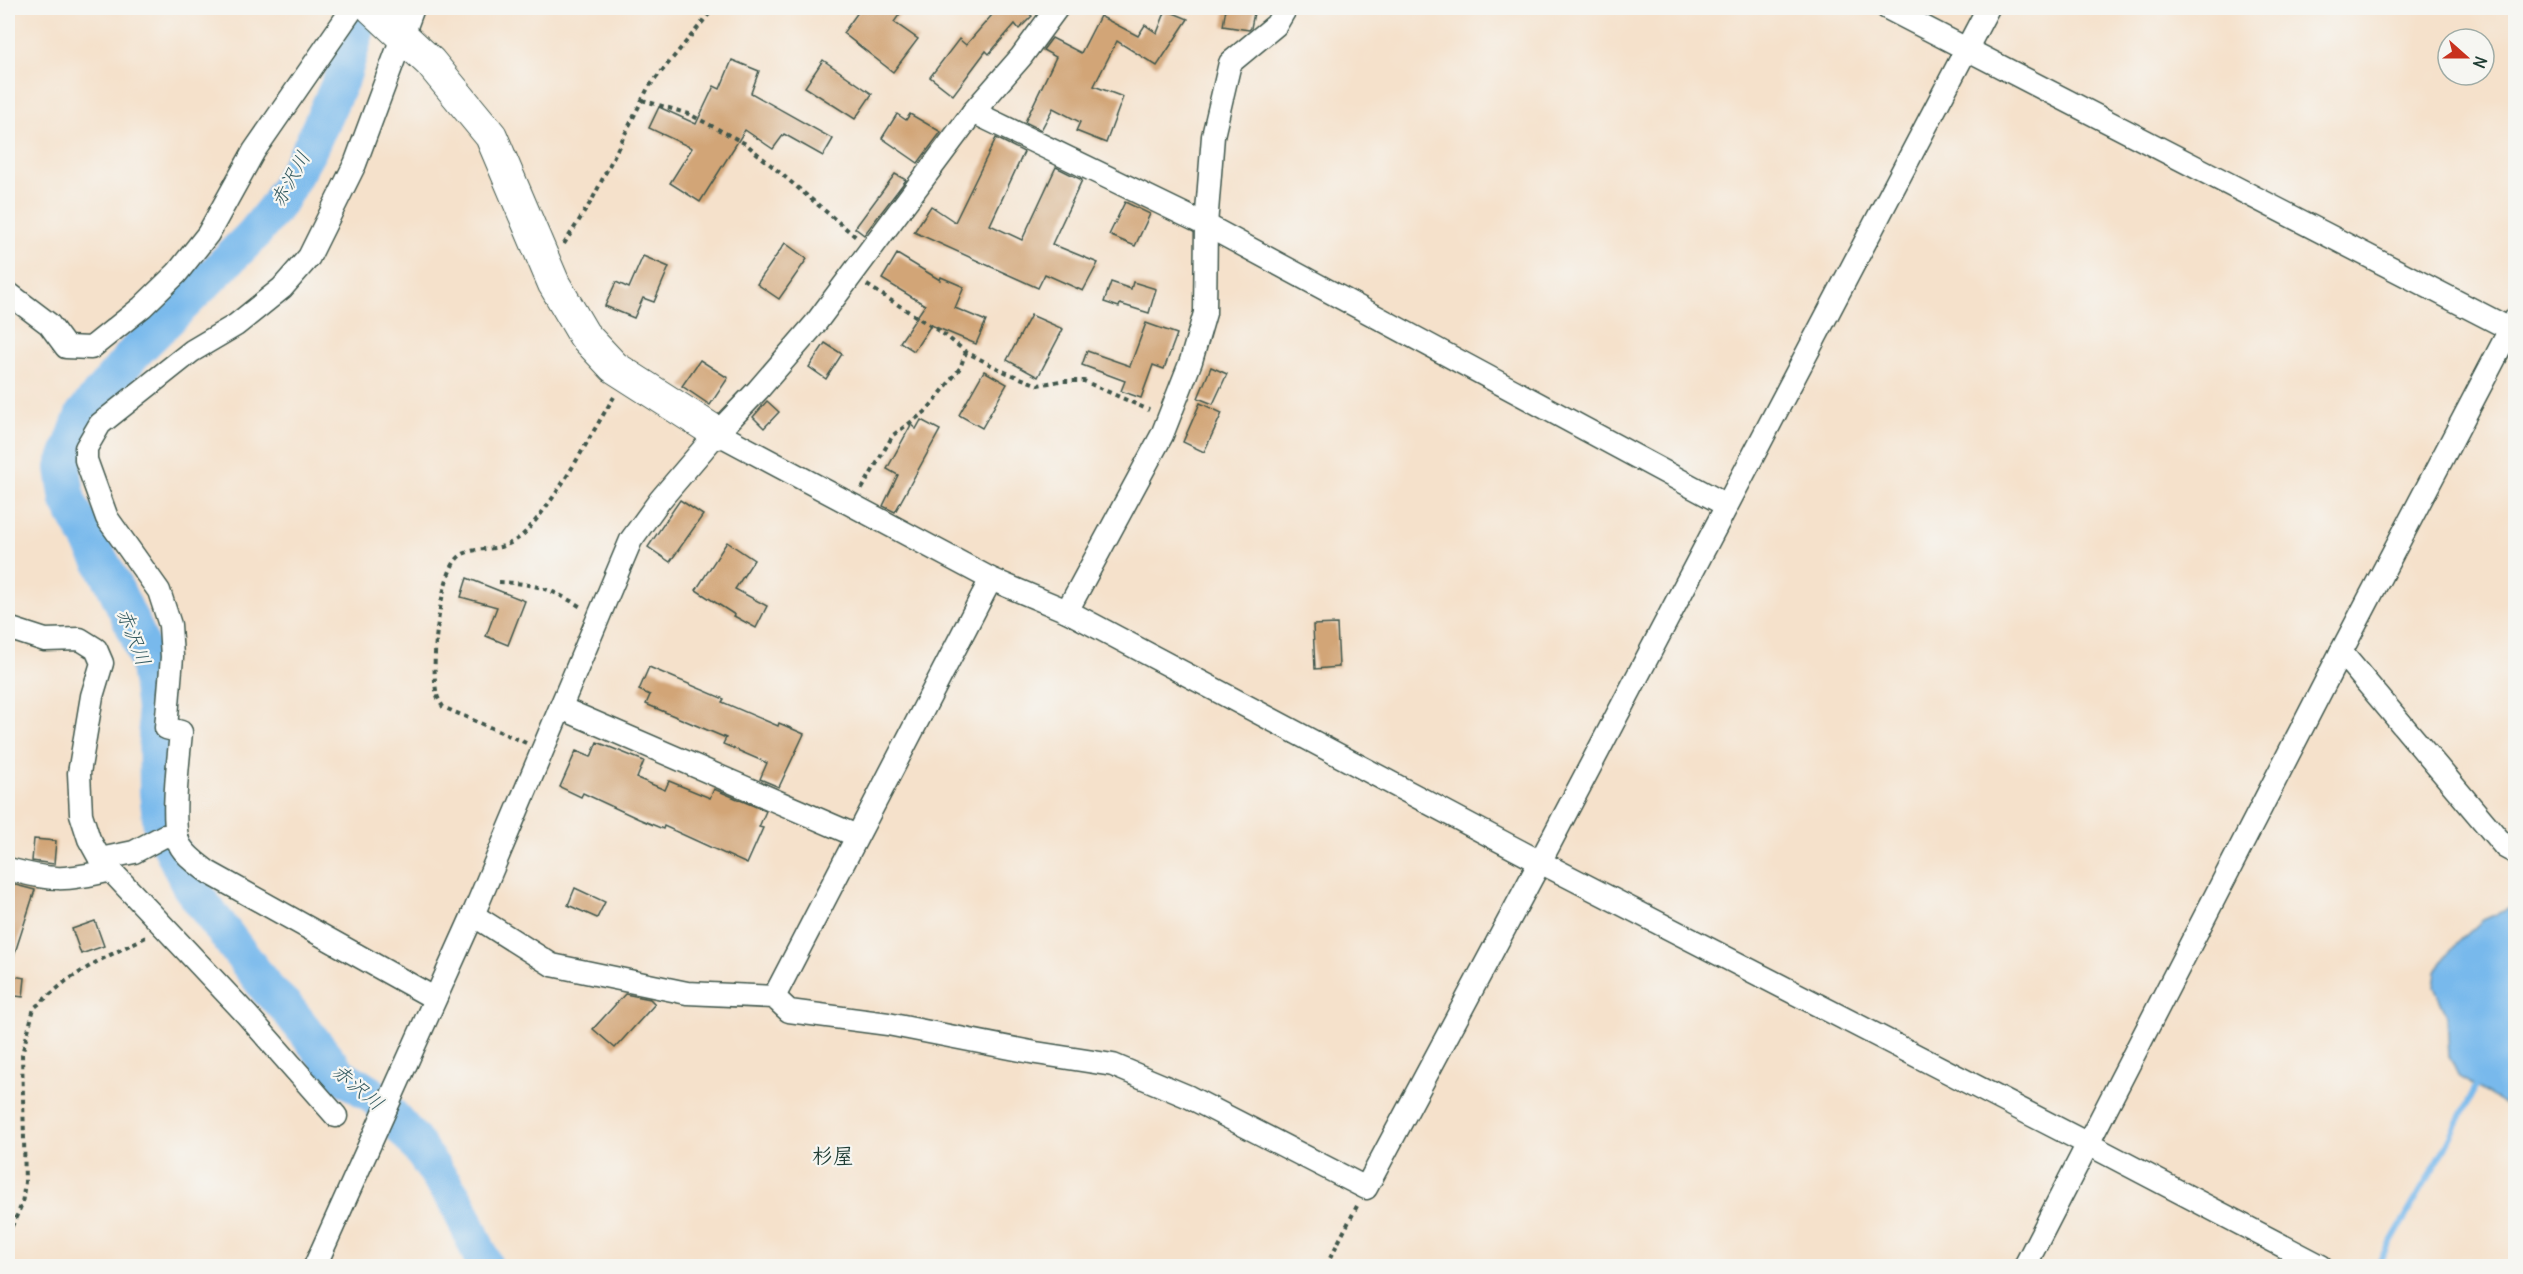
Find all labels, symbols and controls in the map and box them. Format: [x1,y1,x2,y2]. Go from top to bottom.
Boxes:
north arrow [2436,27,2496,87]
text: N [2469,54,2491,71]
water label: 赤沢川 [264,146,315,211]
water label: 赤沢川 [112,604,157,669]
water label: 赤沢川 [327,1058,389,1115]
district label: 杉屋 [812,1142,854,1169]

